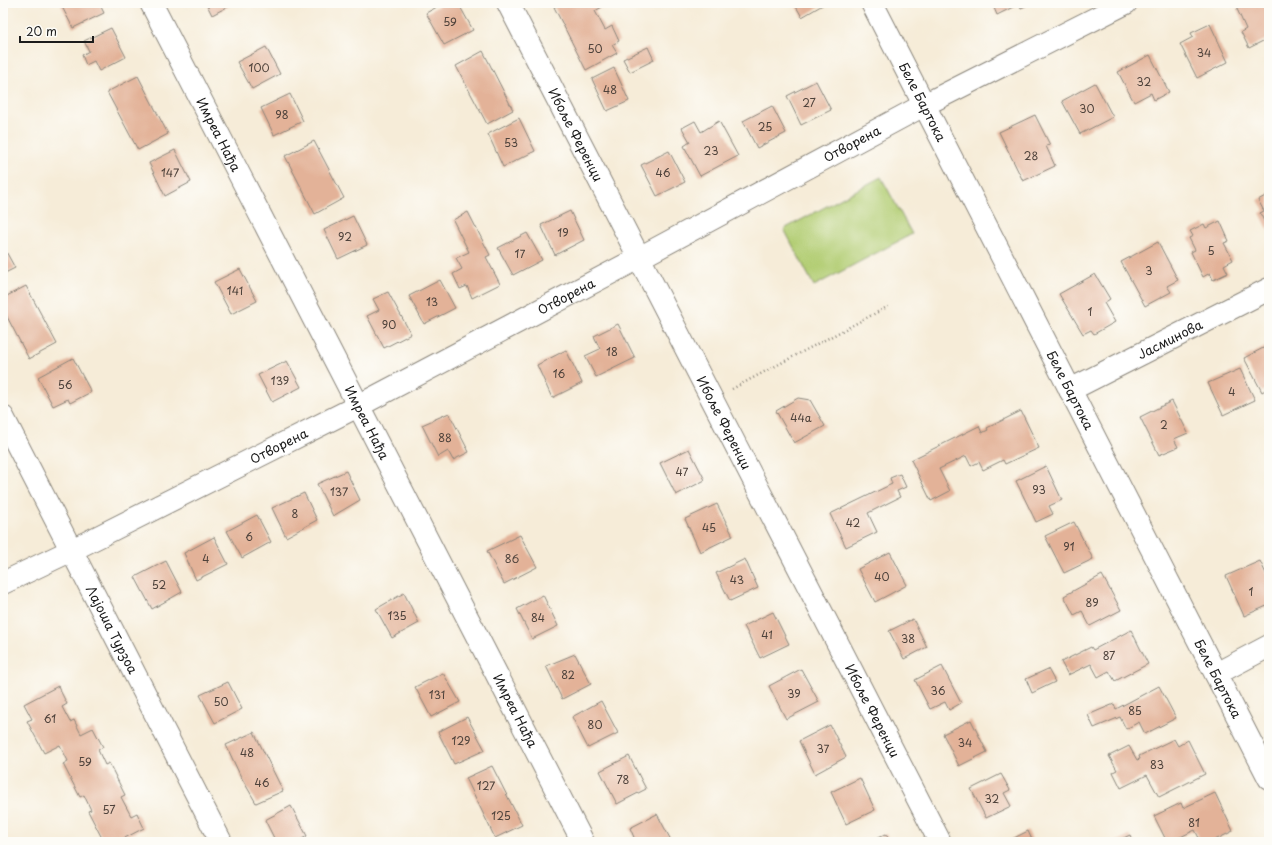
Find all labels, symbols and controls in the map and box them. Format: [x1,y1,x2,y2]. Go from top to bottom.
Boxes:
house number: 59 [443,13,457,30]
scale bar [20,18,93,44]
text: 20 m [26,22,57,40]
house number: 50 [587,40,603,57]
house number: 34 [1197,44,1211,61]
house number: 100 [248,59,270,76]
street label: Беле Бартока [895,59,952,145]
house number: 32 [1137,73,1152,90]
house number: 48 [603,81,617,98]
street label: Ибоље Ференци [544,84,608,184]
street label: Имреа Нађа [192,94,246,175]
house number: 27 [802,94,816,111]
house number: 30 [1079,100,1095,117]
house number: 98 [275,106,289,123]
house number: 25 [758,118,772,135]
street label: Отворена [820,120,885,166]
house number: 53 [504,134,518,151]
house number: 23 [704,142,718,159]
house number: 28 [1024,147,1038,164]
house number: 147 [161,164,179,181]
house number: 46 [656,164,671,181]
house number: 19 [557,224,569,241]
house number: 92 [338,228,352,245]
house number: 5 [1207,242,1215,259]
house number: 17 [515,245,526,262]
house number: 3 [1145,262,1153,279]
street label: Отворена [534,273,599,319]
house number: 141 [227,282,243,299]
house number: 13 [426,293,438,310]
house number: 1 [1088,303,1093,320]
street label: Јасминова [1134,314,1206,363]
house number: 90 [382,316,396,333]
house number: 18 [606,343,618,360]
street label: Беле Бартока [1043,347,1099,434]
house number: 16 [553,365,566,382]
house number: 139 [271,372,289,389]
street label: Ибоље Ференци [693,372,756,472]
house number: 56 [58,376,73,393]
street label: Имреа Нађа [341,382,395,463]
house number: 4 [1228,383,1236,400]
house number: 44a [790,409,812,426]
house number: 2 [1160,416,1168,433]
street label: Отворена [246,422,312,468]
house number: 88 [438,429,452,446]
house number: 47 [676,463,689,480]
house number: 93 [1032,481,1046,498]
house number: 137 [330,483,348,500]
house number: 8 [292,505,299,522]
house number: 42 [846,514,861,531]
house number: 45 [702,519,716,536]
house number: 6 [245,528,253,545]
house number: 91 [1063,538,1075,555]
house number: 4 [202,550,210,567]
house number: 86 [505,550,519,567]
house number: 40 [874,568,890,585]
house number: 43 [730,571,744,588]
house number: 52 [152,576,166,593]
street label: Лајоша Турзоа [82,582,144,678]
house number: 1 [1249,583,1254,600]
house number: 89 [1085,594,1099,611]
house number: 135 [387,607,407,624]
house number: 84 [531,609,545,626]
house number: 41 [761,626,773,643]
house number: 38 [901,630,915,647]
street label: Беле Бартока [1190,635,1247,722]
house number: 87 [1103,647,1115,664]
street label: Ибоље Ференци [841,660,905,760]
house number: 82 [561,666,575,683]
street label: Имреа Нађа [489,670,543,751]
house number: 36 [931,682,946,699]
house number: 39 [787,685,801,702]
house number: 131 [429,686,445,703]
house number: 50 [213,693,229,710]
house number: 85 [1128,702,1142,719]
house number: 61 [44,710,56,727]
house number: 80 [588,716,602,733]
house number: 129 [452,732,470,749]
house number: 34 [958,734,972,751]
house number: 37 [817,740,830,757]
house number: 48 [240,744,254,761]
house number: 59 [78,753,92,770]
house number: 83 [1150,756,1164,773]
house number: 78 [617,771,630,788]
house number: 46 [255,774,270,791]
house number: 127 [477,777,495,794]
house number: 32 [985,790,1000,807]
house number: 57 [102,801,116,818]
house number: 125 [491,807,511,824]
house number: 81 [1188,814,1200,831]

